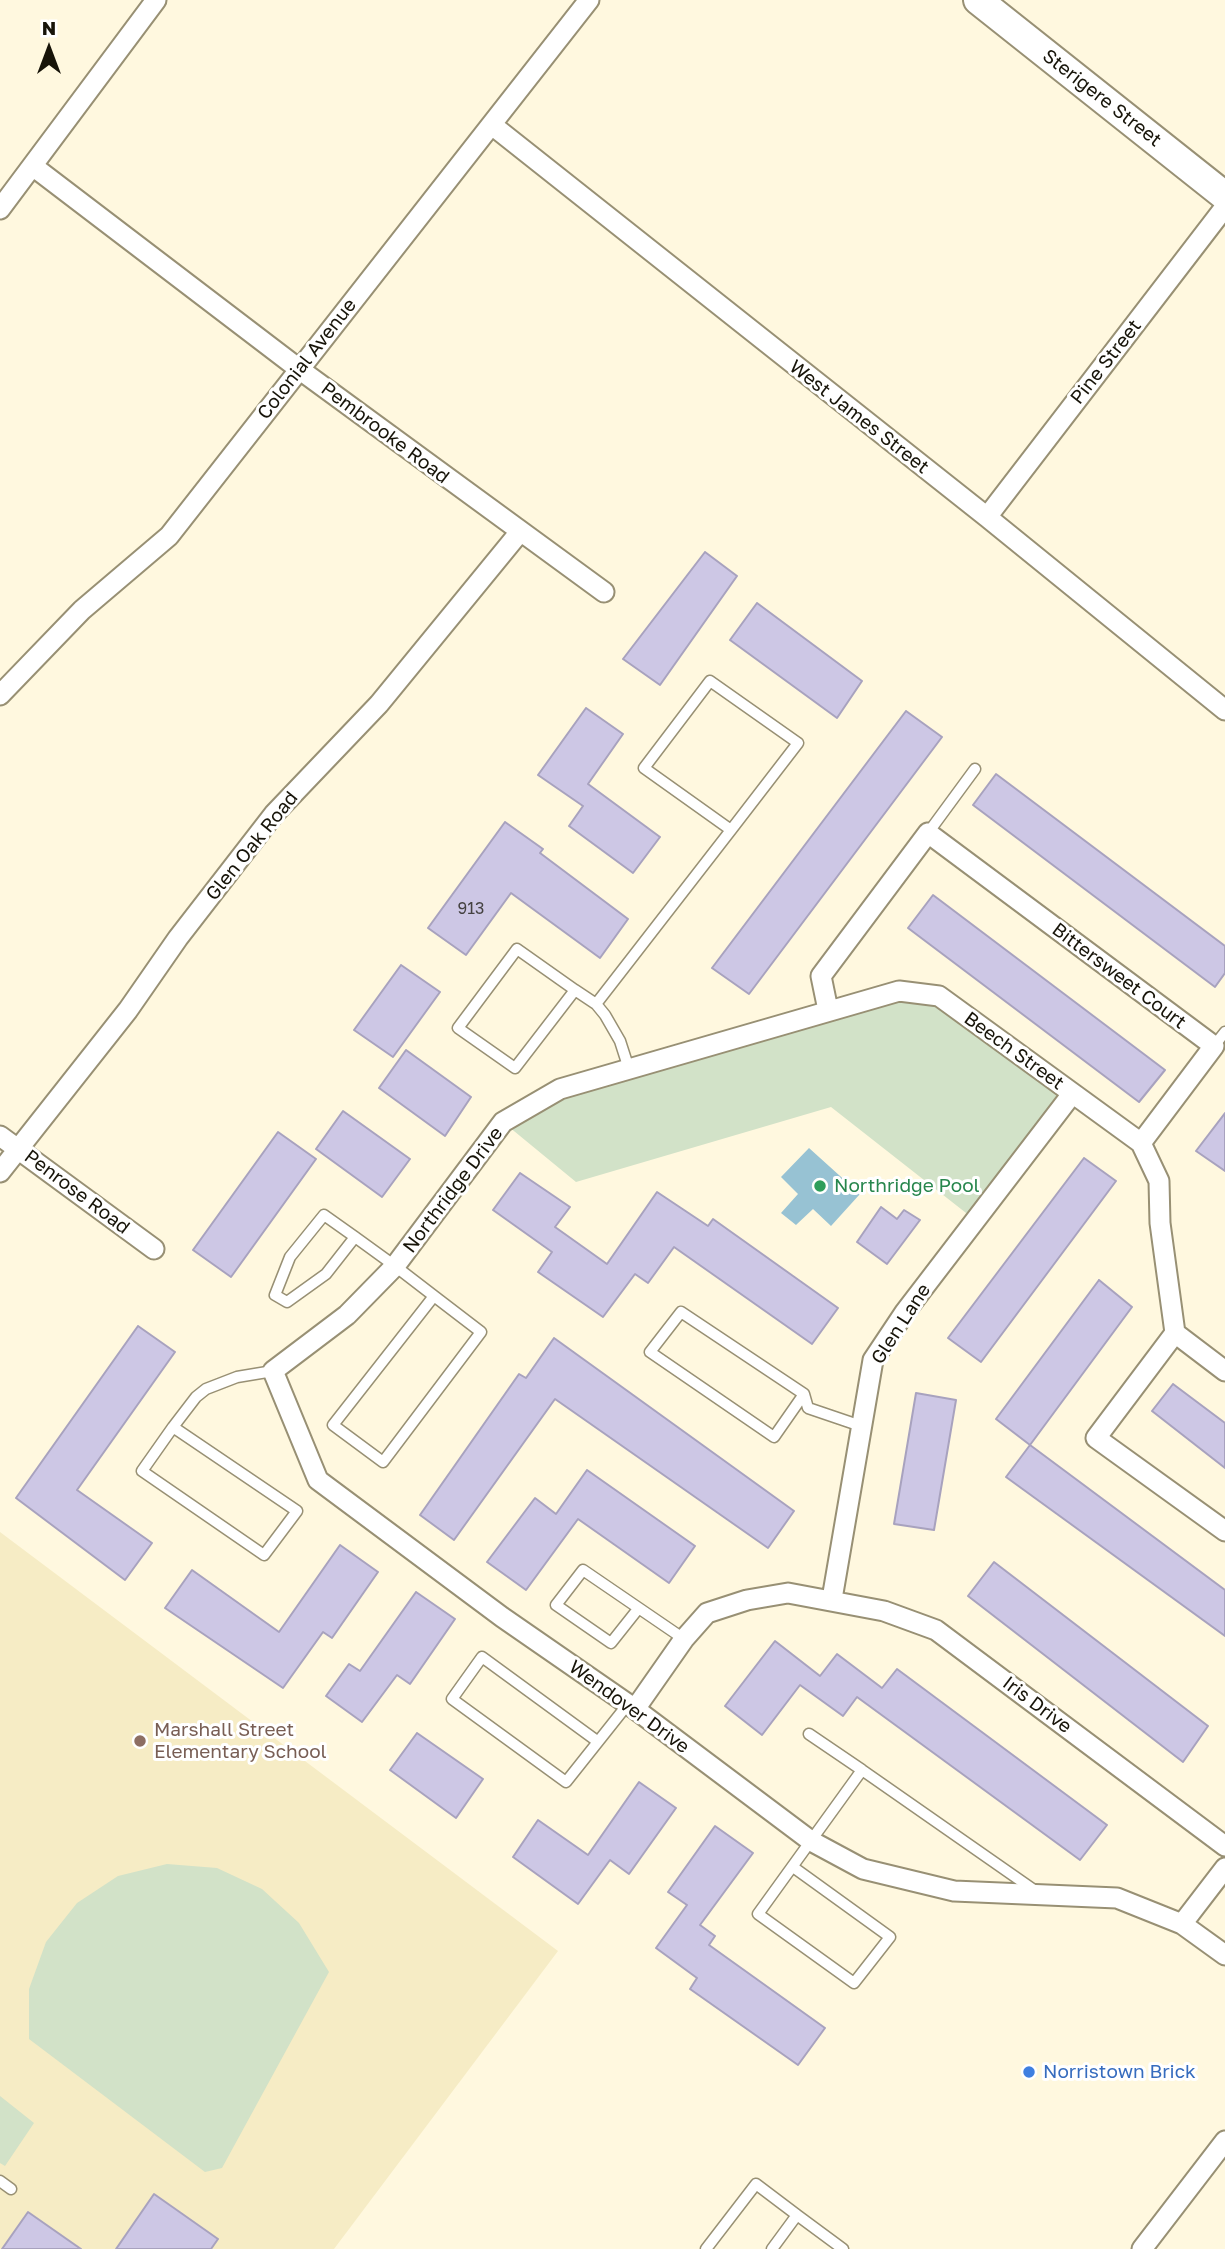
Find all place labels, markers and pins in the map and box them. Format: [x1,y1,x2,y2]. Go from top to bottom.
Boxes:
place label: Northridge Pool [834,1175,980,1197]
marker: Northridge Pool [812,1178,828,1194]
place label: Marshall Street Elementary School [154,1719,327,1763]
marker: Marshall Street Elementary School [132,1733,148,1749]
place label: Norristown Brick [1043,2061,1196,2083]
marker: Norristown Brick [1021,2064,1037,2080]

